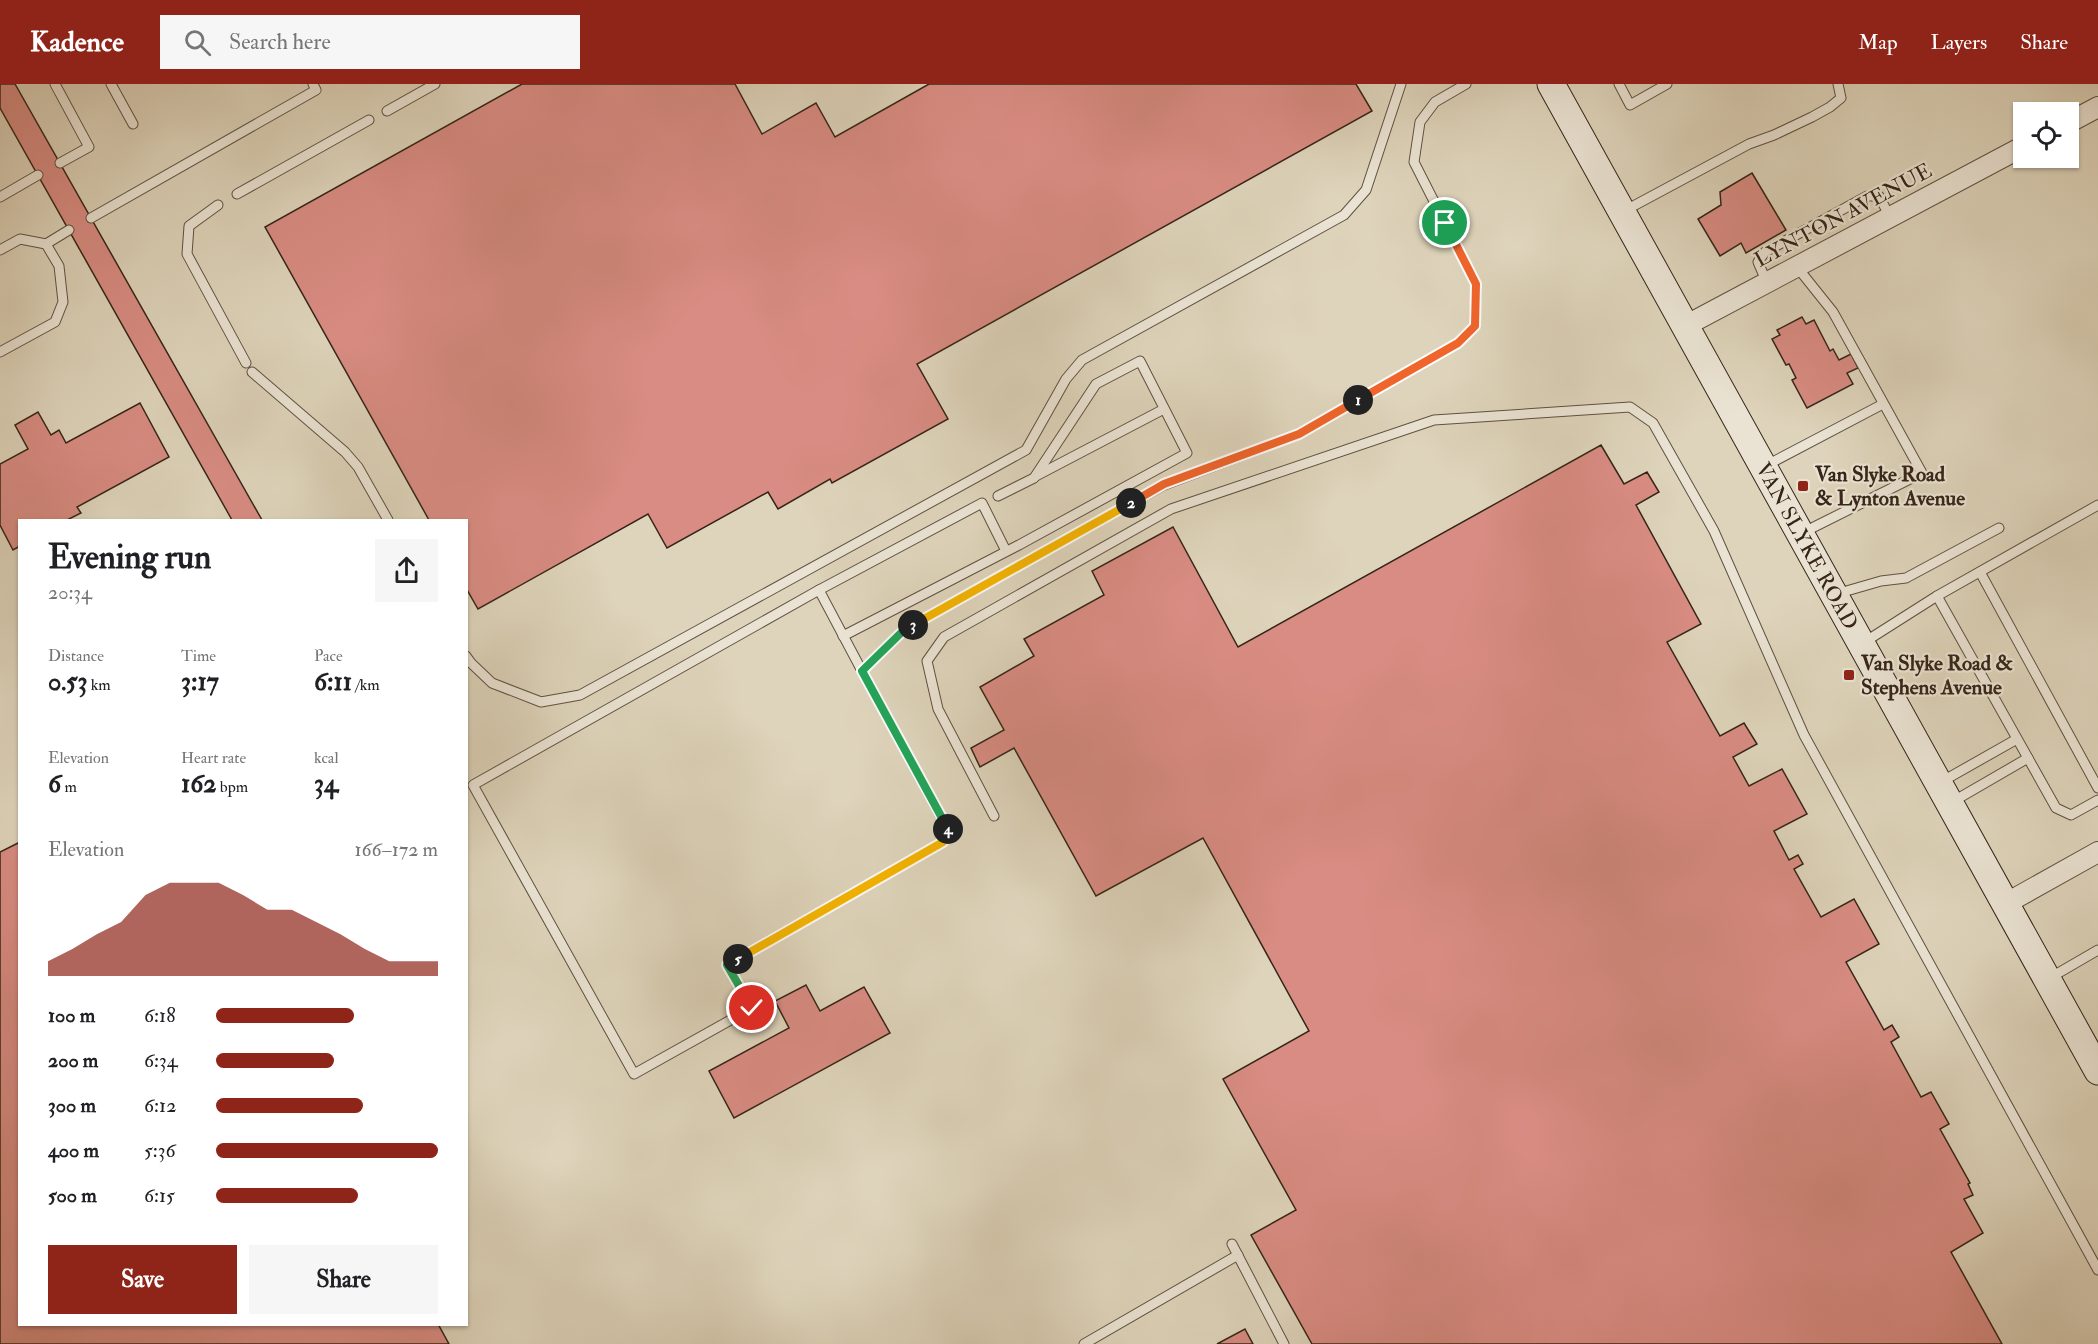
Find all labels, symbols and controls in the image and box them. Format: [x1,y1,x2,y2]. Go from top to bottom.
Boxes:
search box [160,15,580,69]
text: Kadence [30,25,124,60]
icon: search [181,26,214,59]
text: Search here [229,28,331,56]
text: Map [1858,29,1898,56]
text: Layers [1931,29,1987,56]
text: Share [2020,29,2068,56]
map controls [2013,102,2079,168]
button: locate [2013,102,2079,168]
street label: LYNTON AVENUE [1750,157,1937,274]
pin [1419,197,1470,248]
icon: arrive [1428,206,1461,239]
pin: 1 [1343,385,1373,415]
text: 1 [1355,390,1361,410]
street label: VAN SLYKE ROAD [1749,458,1864,635]
place label: Van Slyke Road & Lynton Avenue [1814,461,1965,512]
marker: Van Slyke Road & Lynton Avenue [1796,479,1810,493]
pin: 2 [1116,488,1146,518]
text: 2 [1127,493,1135,513]
text: Evening run [48,537,211,578]
button: share [375,539,438,602]
text: 20:34 [48,580,92,605]
pin: 3 [898,610,928,640]
text: 3 [910,615,916,635]
text: Distance [48,646,104,666]
text: Time [181,646,216,666]
text: Pace [314,646,343,666]
place label: Van Slyke Road & Stephens Avenue [1860,650,2013,701]
text: 0.53 [48,666,87,698]
text: 3:17 [181,666,219,698]
text: 6:11 [314,666,352,698]
marker: Van Slyke Road & Stephens Avenue [1842,668,1856,682]
text: km [87,675,111,695]
text: /km [352,675,380,695]
text: Elevation [48,748,109,768]
text: Heart rate [181,748,246,768]
text: kcal [314,748,339,768]
text: 6 [48,768,61,800]
text: 162 [181,768,216,800]
text: 34 [314,768,338,800]
text: m [61,777,77,797]
text: bpm [216,777,248,797]
pin: 4 [933,814,963,844]
text: 4 [944,819,952,839]
text: Elevation [48,837,124,862]
text: 166–172 m [354,837,438,862]
pin: 5 [723,944,753,974]
text: 5 [734,949,742,969]
pin [726,982,777,1033]
icon: check [735,991,768,1024]
text: 100 m [48,1003,95,1028]
text: 6:18 [144,1003,176,1028]
text: 200 m [48,1048,98,1073]
text: 6:34 [144,1048,177,1073]
text: 300 m [48,1093,96,1118]
text: 6:12 [144,1093,176,1118]
text: 400 m [48,1138,99,1163]
text: 5:36 [144,1138,176,1163]
text: 500 m [48,1183,97,1208]
text: 6:15 [144,1183,175,1208]
button: Save [48,1245,237,1314]
button: Share [249,1245,438,1314]

